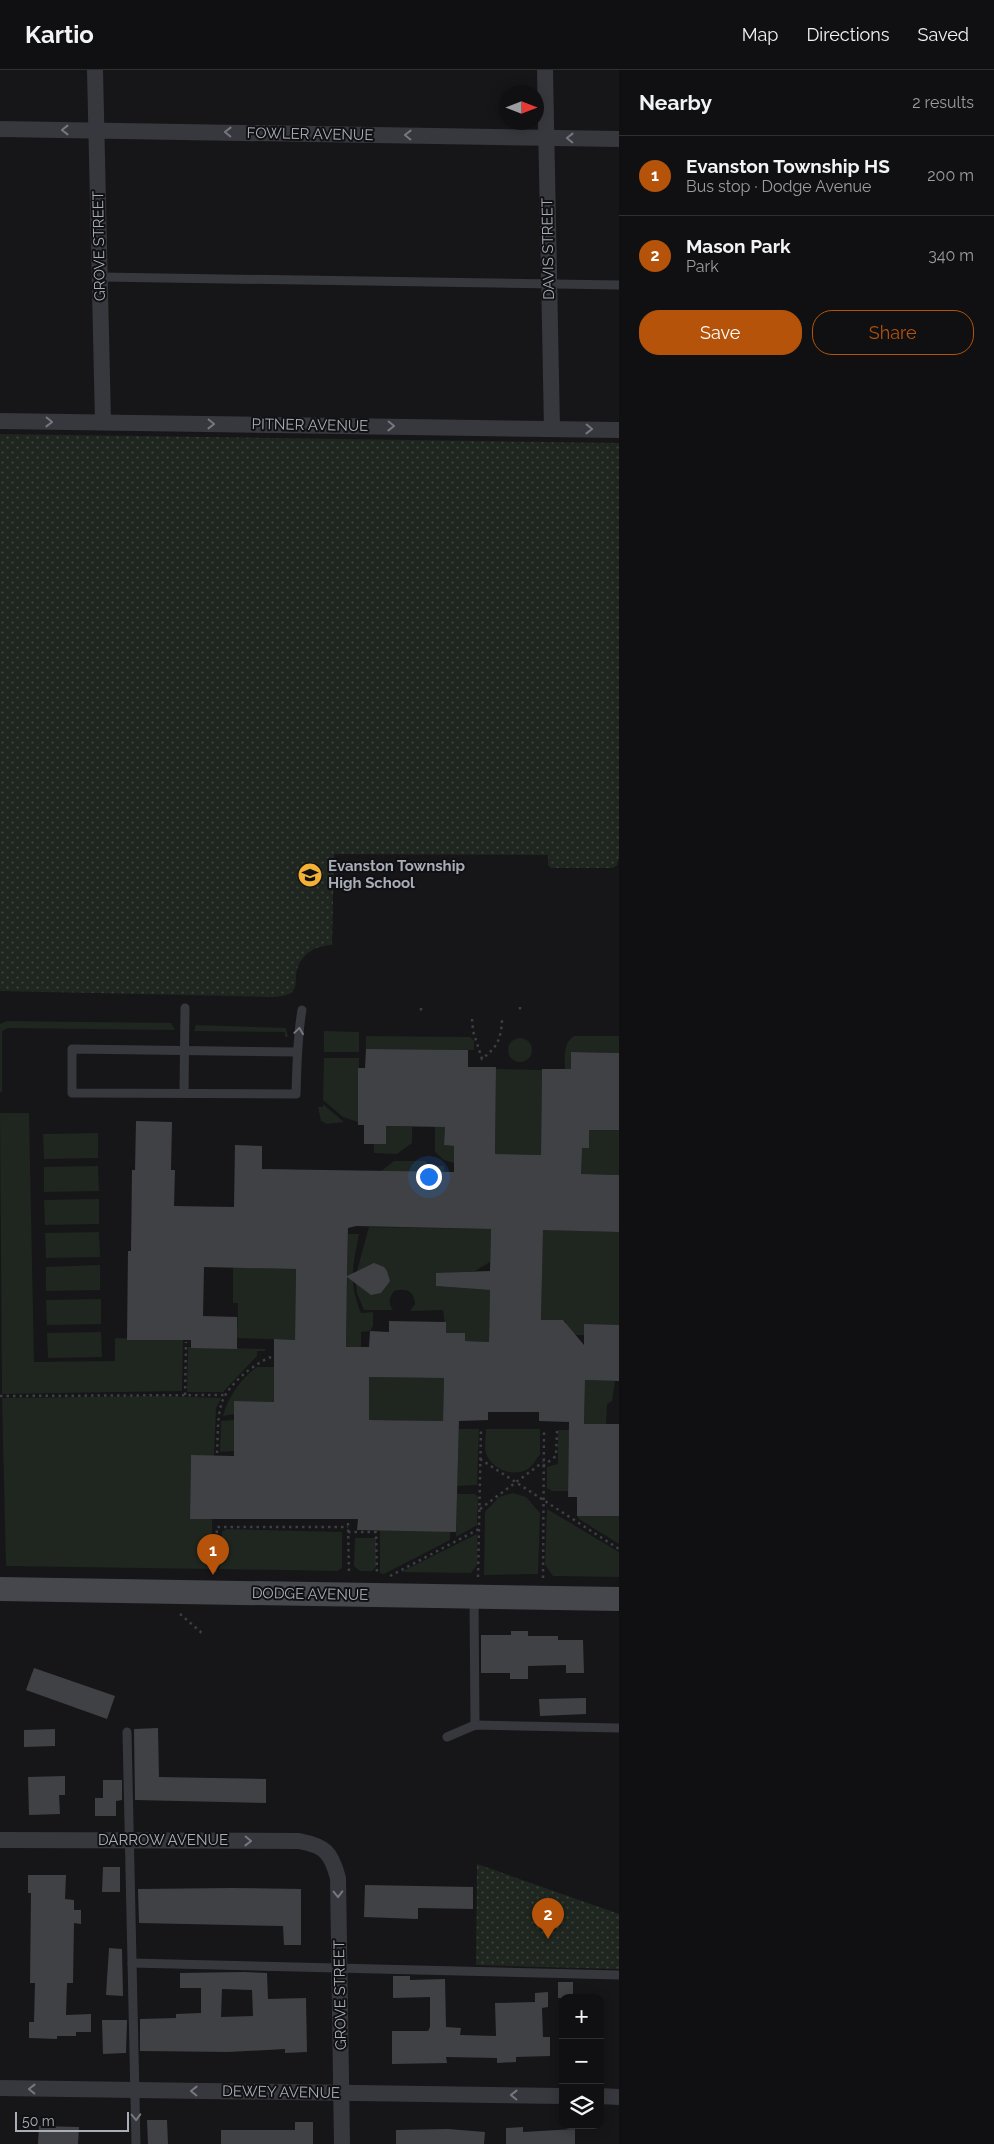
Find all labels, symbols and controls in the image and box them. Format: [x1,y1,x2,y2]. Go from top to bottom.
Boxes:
text: Kartio [25,20,94,49]
text: Map [742,24,778,45]
text: Directions [806,24,890,45]
text: Saved [918,24,969,45]
north arrow [499,85,544,130]
text: Nearby [639,90,712,115]
text: 2 results [912,93,974,112]
street label: FOWLER AVENUE [246,124,374,144]
one-way arrow [61,125,69,135]
one-way arrow [224,127,232,137]
one-way arrow [404,130,412,141]
one-way arrow [566,133,574,143]
text: Evanston Township HS [686,155,890,177]
text: 1 [651,166,659,185]
text: 200 m [927,166,974,185]
text: Bus stop · Dodge Avenue [686,177,871,196]
street label: GROVE STREET [89,191,109,301]
street label: DAVIS STREET [538,198,558,300]
text: Mason Park [686,235,791,257]
text: 2 [650,246,660,265]
text: 340 m [928,246,974,265]
text: Park [686,257,719,276]
button: Save [639,310,802,355]
button: Share [812,310,974,355]
street label: PITNER AVENUE [252,415,368,435]
one-way arrow [45,417,53,427]
one-way arrow [208,419,215,429]
one-way arrow [388,421,395,431]
one-way arrow [585,424,593,435]
place label: Evanston Township High School [328,857,466,892]
school or university icon: Evanston Township High School [297,862,323,888]
one-way arrow [293,1027,304,1035]
your location [416,1164,442,1190]
pin: 1 [197,1534,229,1575]
street label: DODGE AVENUE [252,1584,368,1604]
street label: DARROW AVENUE [98,1831,228,1849]
one-way arrow [244,1836,252,1846]
one-way arrow [333,1891,343,1899]
pin: 2 [532,1898,564,1939]
street label: GROVE STREET [330,1940,350,2050]
map controls [559,1994,604,2129]
button: + [559,1994,604,2039]
button: − [559,2039,604,2084]
street label: DEWEY AVENUE [222,2082,340,2102]
one-way arrow [27,2084,35,2094]
button: layers [559,2084,604,2129]
one-way arrow [190,2086,198,2096]
one-way arrow [510,2090,518,2100]
scale bar [15,2109,129,2132]
text: 50 m [22,2113,55,2129]
one-way arrow [130,2113,141,2121]

